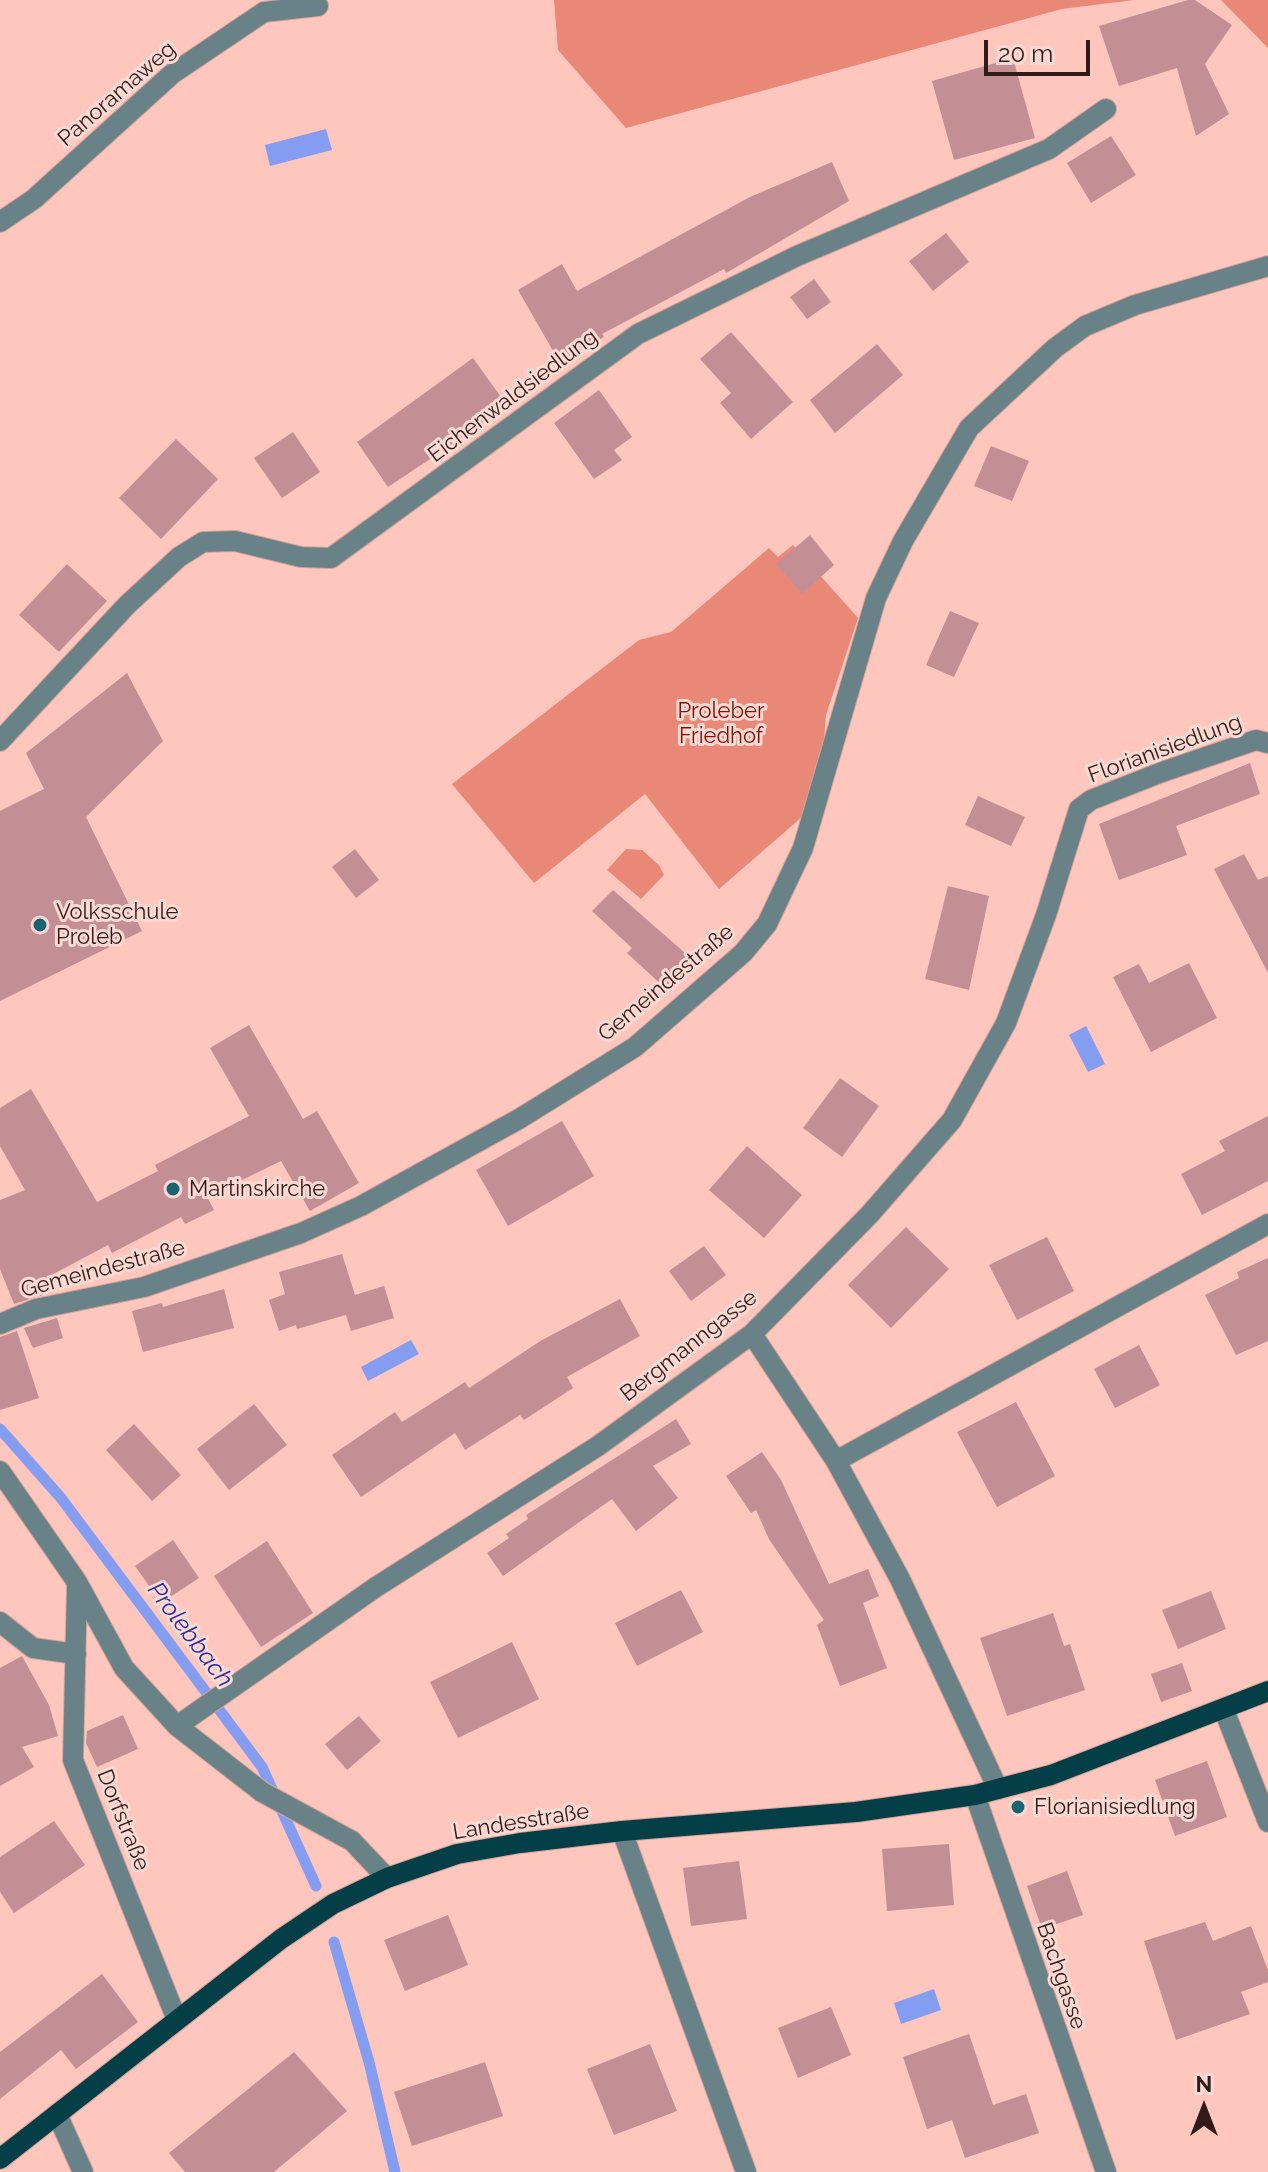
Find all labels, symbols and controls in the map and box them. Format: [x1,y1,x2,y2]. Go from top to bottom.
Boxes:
scale bar [988,24,1094,74]
street label: Panoramaweg [53,36,181,152]
text: 20 m [998,39,1053,68]
street label: Eichenwaldsiedlung [423,324,603,468]
park label: Proleber Friedhof [677,698,765,750]
street label: Florianisiedlung [1085,709,1245,789]
place label: Volksschule Proleb [56,899,178,950]
marker: Volksschule Proleb [31,916,49,934]
street label: Gemeindestraße [593,919,739,1047]
place label: Martinskirche [189,1176,325,1202]
marker: Martinskirche [164,1180,182,1198]
street label: Gemeindestraße [18,1234,188,1304]
street label: Bergmanngasse [615,1284,763,1408]
water label: Prolebbach [141,1577,239,1693]
street label: Dorfstraße [91,1766,155,1874]
place label: Florianisiedlung [1034,1794,1196,1820]
street label: Landesstraße [451,1798,591,1846]
marker: Florianisiedlung [1009,1798,1027,1816]
street label: Bachgasse [1030,1919,1092,2033]
north arrow [1164,2068,1244,2148]
text: N [1196,2071,1212,2097]

